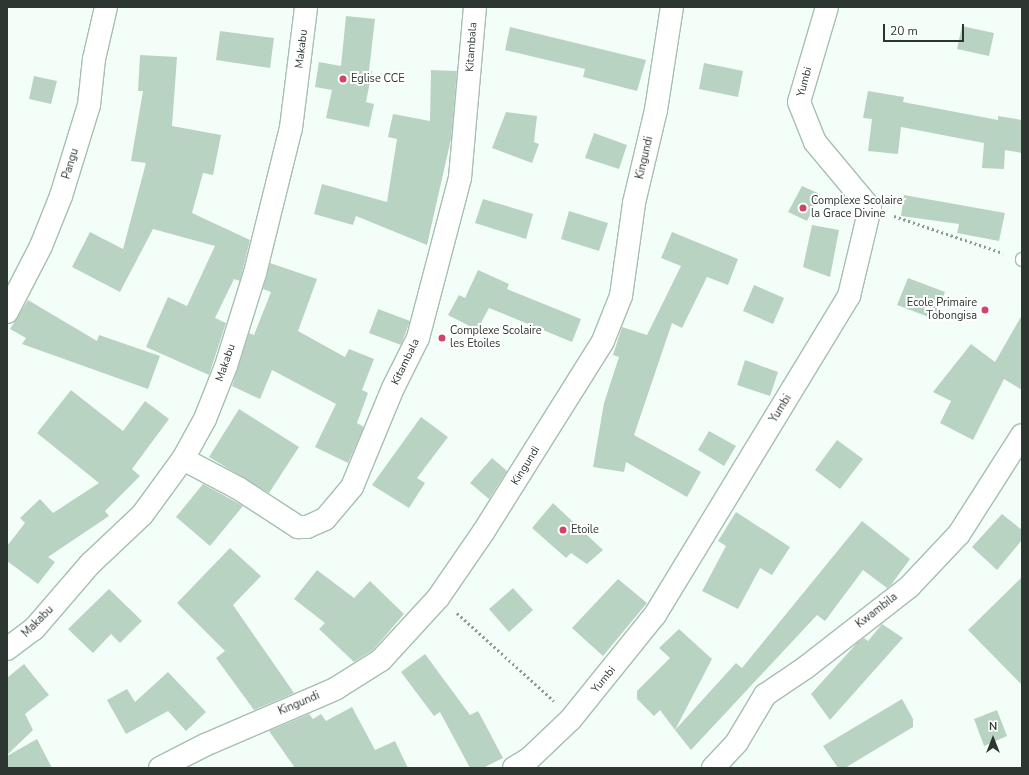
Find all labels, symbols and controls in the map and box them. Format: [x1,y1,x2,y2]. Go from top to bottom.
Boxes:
scale bar [885,16,966,42]
street label: Kitambala [464,22,480,72]
text: 20 m [890,23,918,39]
street label: Makabu [293,29,311,69]
street label: Yumbi [795,66,815,98]
place label: Eglise CCE [351,72,405,86]
marker: Eglise CCE [338,74,348,84]
street label: Kingundi [634,135,656,181]
street label: Pangu [60,147,82,181]
place label: Complexe Scolaire la Grace Divine [811,195,903,221]
marker: Complexe Scolaire la Grace Divine [798,203,808,213]
place label: Ecole Primaire Tobongisa [907,297,977,323]
marker: Ecole Primaire Tobongisa [980,305,990,315]
place label: Complexe Scolaire les Etoiles [450,325,542,351]
marker: Complexe Scolaire les Etoiles [437,333,447,343]
street label: Kitambala [389,337,423,387]
street label: Makabu [213,342,239,384]
street label: Yumbi [767,393,795,425]
street label: Kingundi [509,444,543,488]
place label: Etoile [571,523,599,537]
marker: Etoile [558,525,568,535]
street label: Kwambila [854,591,900,631]
street label: Makabu [20,604,56,640]
street label: Yumbi [589,664,619,696]
street label: Kingundi [276,689,322,719]
north arrow [973,719,1013,759]
text: N [989,719,997,734]

